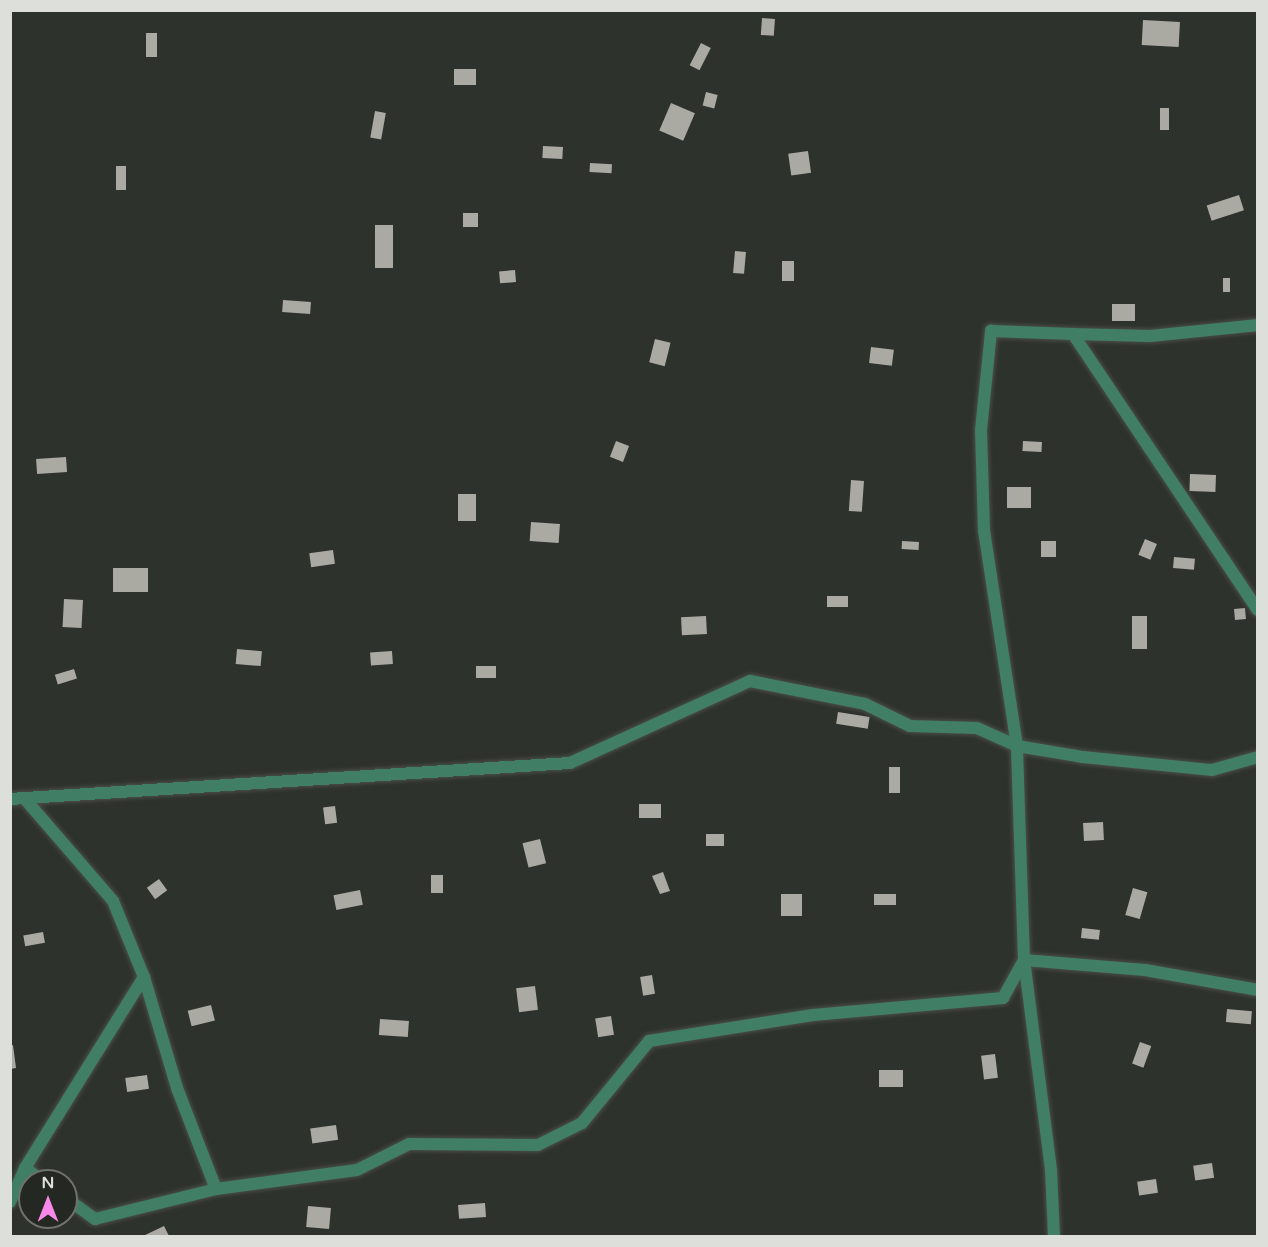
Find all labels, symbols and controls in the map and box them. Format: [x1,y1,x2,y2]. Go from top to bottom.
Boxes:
north arrow [18,1169,78,1229]
text: N [42,1173,54,1193]

